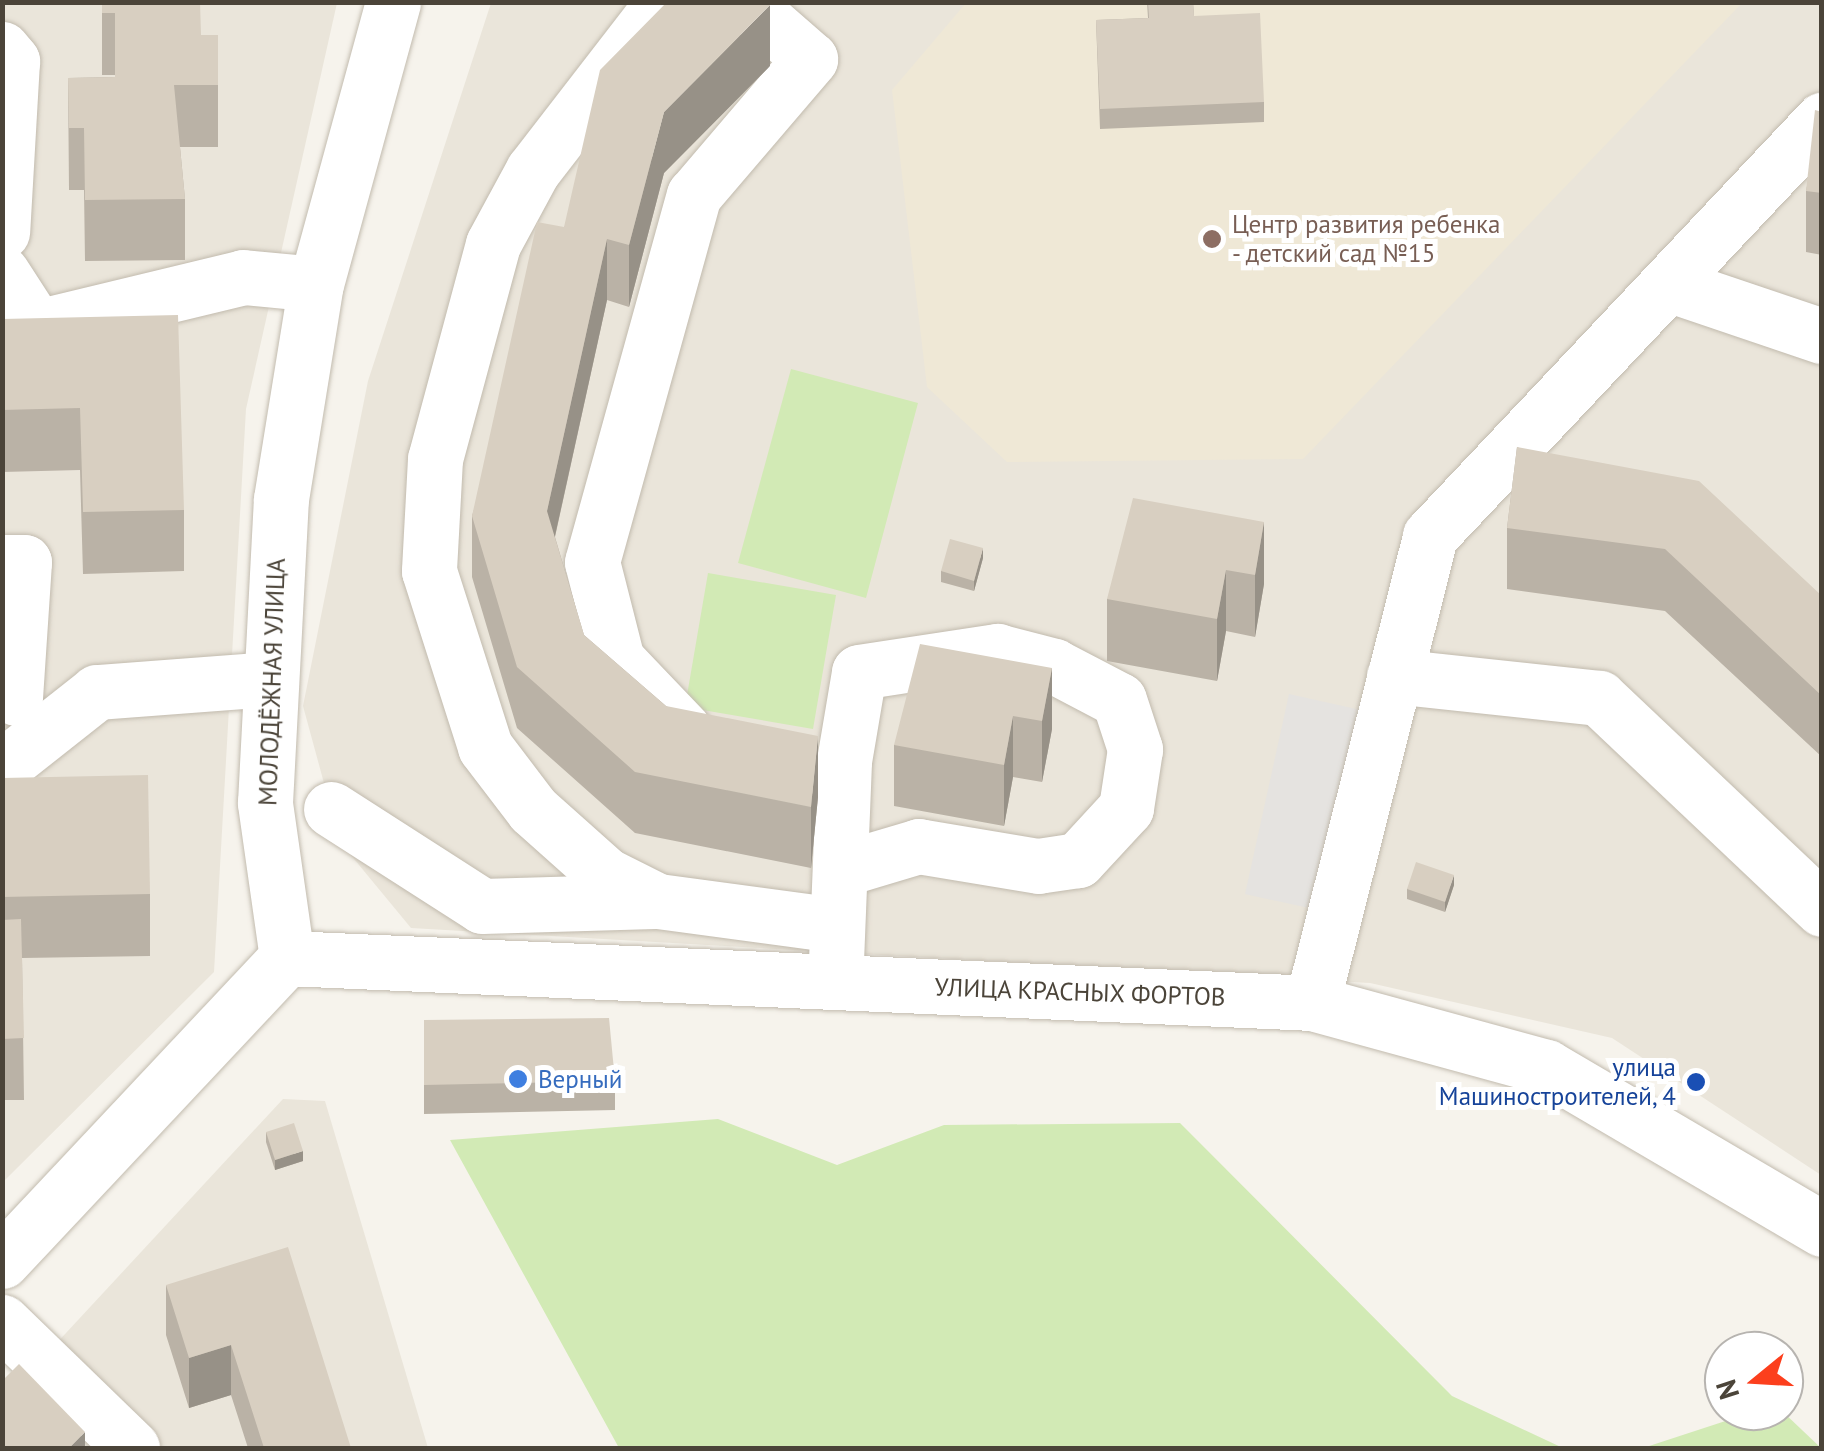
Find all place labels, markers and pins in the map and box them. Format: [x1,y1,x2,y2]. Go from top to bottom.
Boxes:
place label: Центр развития ребенка - детский сад №15 [1232,210,1500,269]
marker: Центр развития ребенка - детский сад №15 [1201,228,1223,250]
place label: улица Машиностроителей, 4 [1437,1053,1676,1112]
place label: Верный [538,1064,622,1094]
marker: Верный [507,1068,529,1090]
marker: улица Машиностроителей, 4 [1685,1071,1707,1093]

